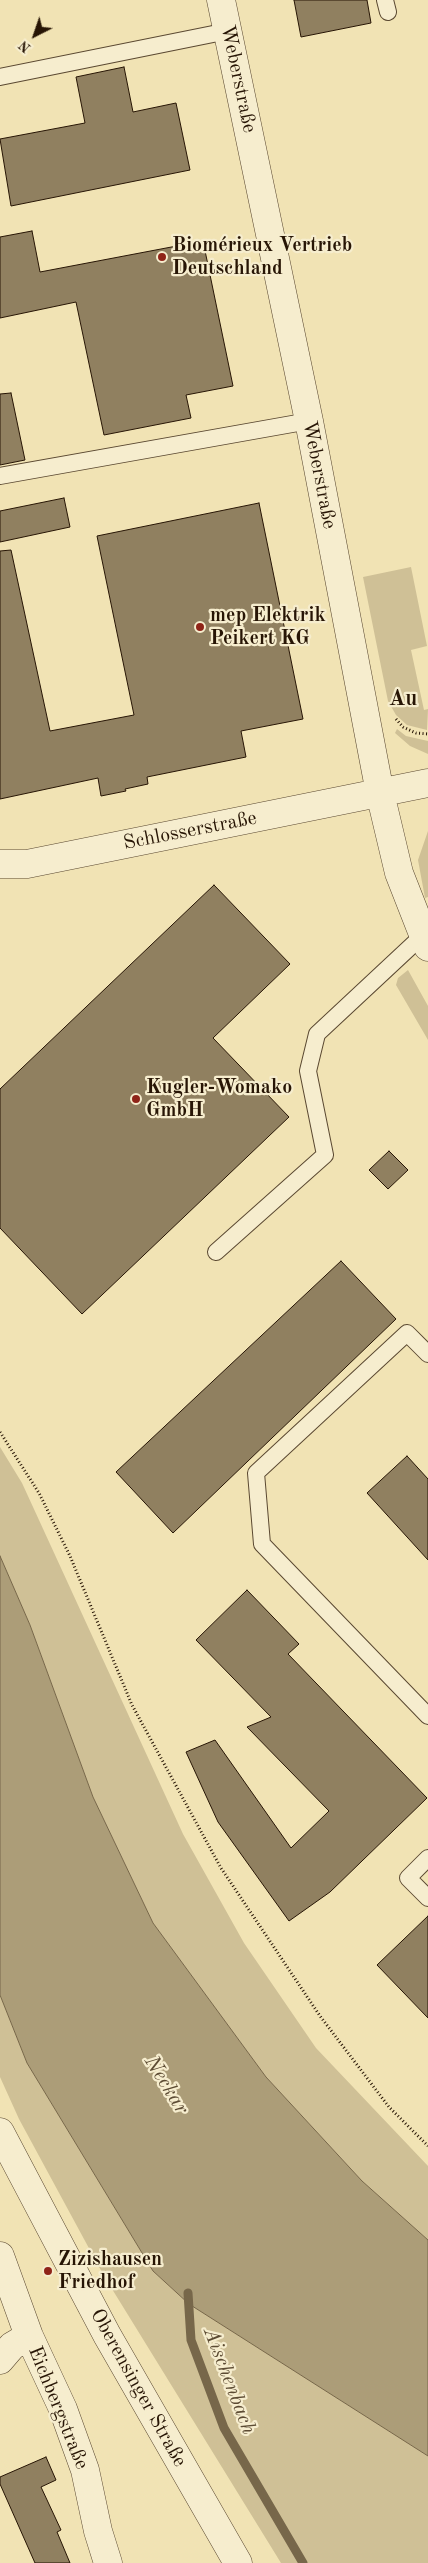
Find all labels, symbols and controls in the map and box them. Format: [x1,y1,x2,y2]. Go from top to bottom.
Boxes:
north arrow [10,10,60,60]
street label: Weberstraße [215,23,261,135]
text: N [17,38,34,55]
place label: Biomérieux Vertrieb Deutschland [172,234,352,281]
marker: Biomérieux Vertrieb Deutschland [156,251,168,263]
street label: Weberstraße [297,419,341,531]
place label: mep Elektrik Peikert KG [210,604,326,651]
marker: mep Elektrik Peikert KG [194,621,206,633]
district label: Au [389,686,417,712]
street label: Schlosserstraße [121,806,259,856]
place label: Kugler-Womako GmbH [146,1076,292,1123]
marker: Kugler-Womako GmbH [130,1093,142,1105]
water label: Neckar [138,2051,194,2119]
place label: Zizishausen Friedhof [58,2248,162,2295]
marker: Zizishausen Friedhof [42,2265,54,2277]
street label: Oberensinger Straße [84,2305,192,2471]
water label: Aischenbach [197,2324,261,2438]
street label: Eichbergstraße [22,2343,94,2473]

